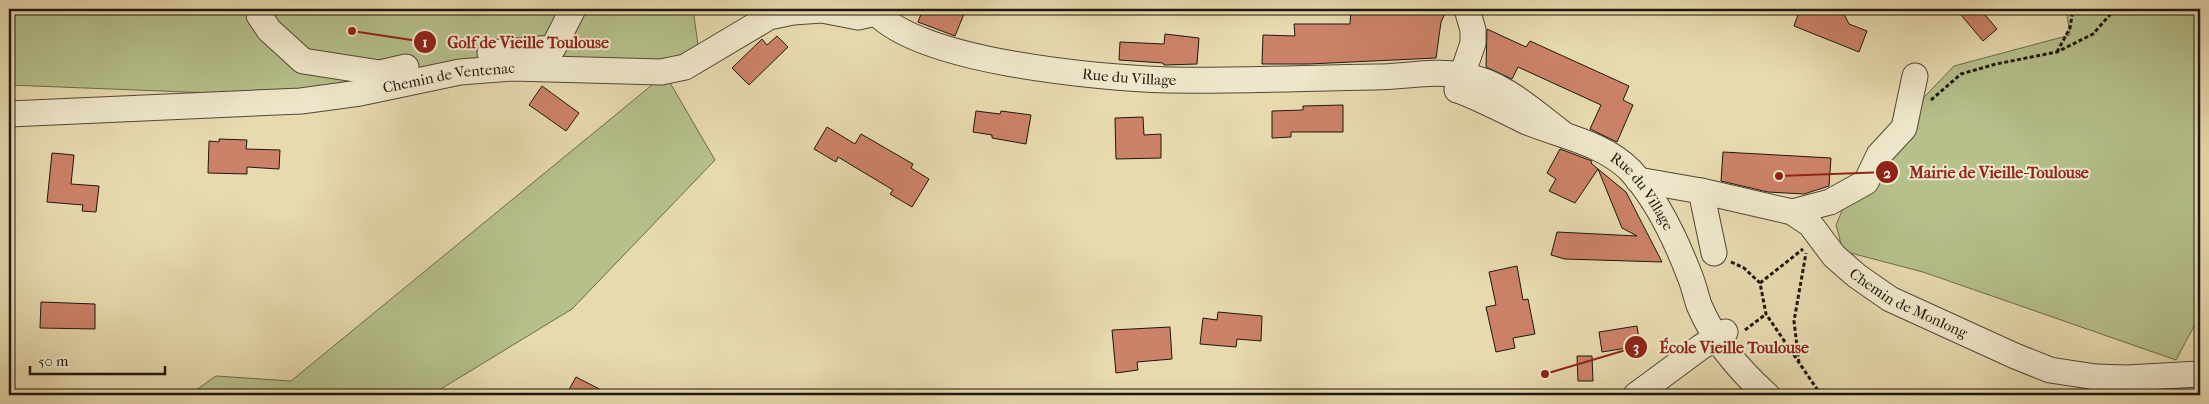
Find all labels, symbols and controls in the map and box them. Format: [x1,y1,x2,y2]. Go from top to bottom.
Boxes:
callout: Golf de Vieille Toulouse [412,27,619,58]
text: 1 [422,33,428,51]
text: Golf de Vieille Toulouse [447,33,609,52]
street label: Chemin de Ventenac [381,59,516,97]
street label: Rue du Village [1081,65,1177,89]
street label: Rue du Village [1607,148,1678,234]
callout: Mairie de Vieille-Toulouse [1874,157,2099,188]
text: Mairie de Vieille-Toulouse [1908,163,2089,182]
text: 2 [1883,164,1891,182]
street label: Chemin de Monlong [1846,264,1971,343]
callout: École Vieille Toulouse [1624,332,1818,363]
text: École Vieille Toulouse [1659,337,1809,357]
text: 3 [1633,338,1639,356]
scale bar [30,344,165,376]
text: 50 m [38,352,69,370]

